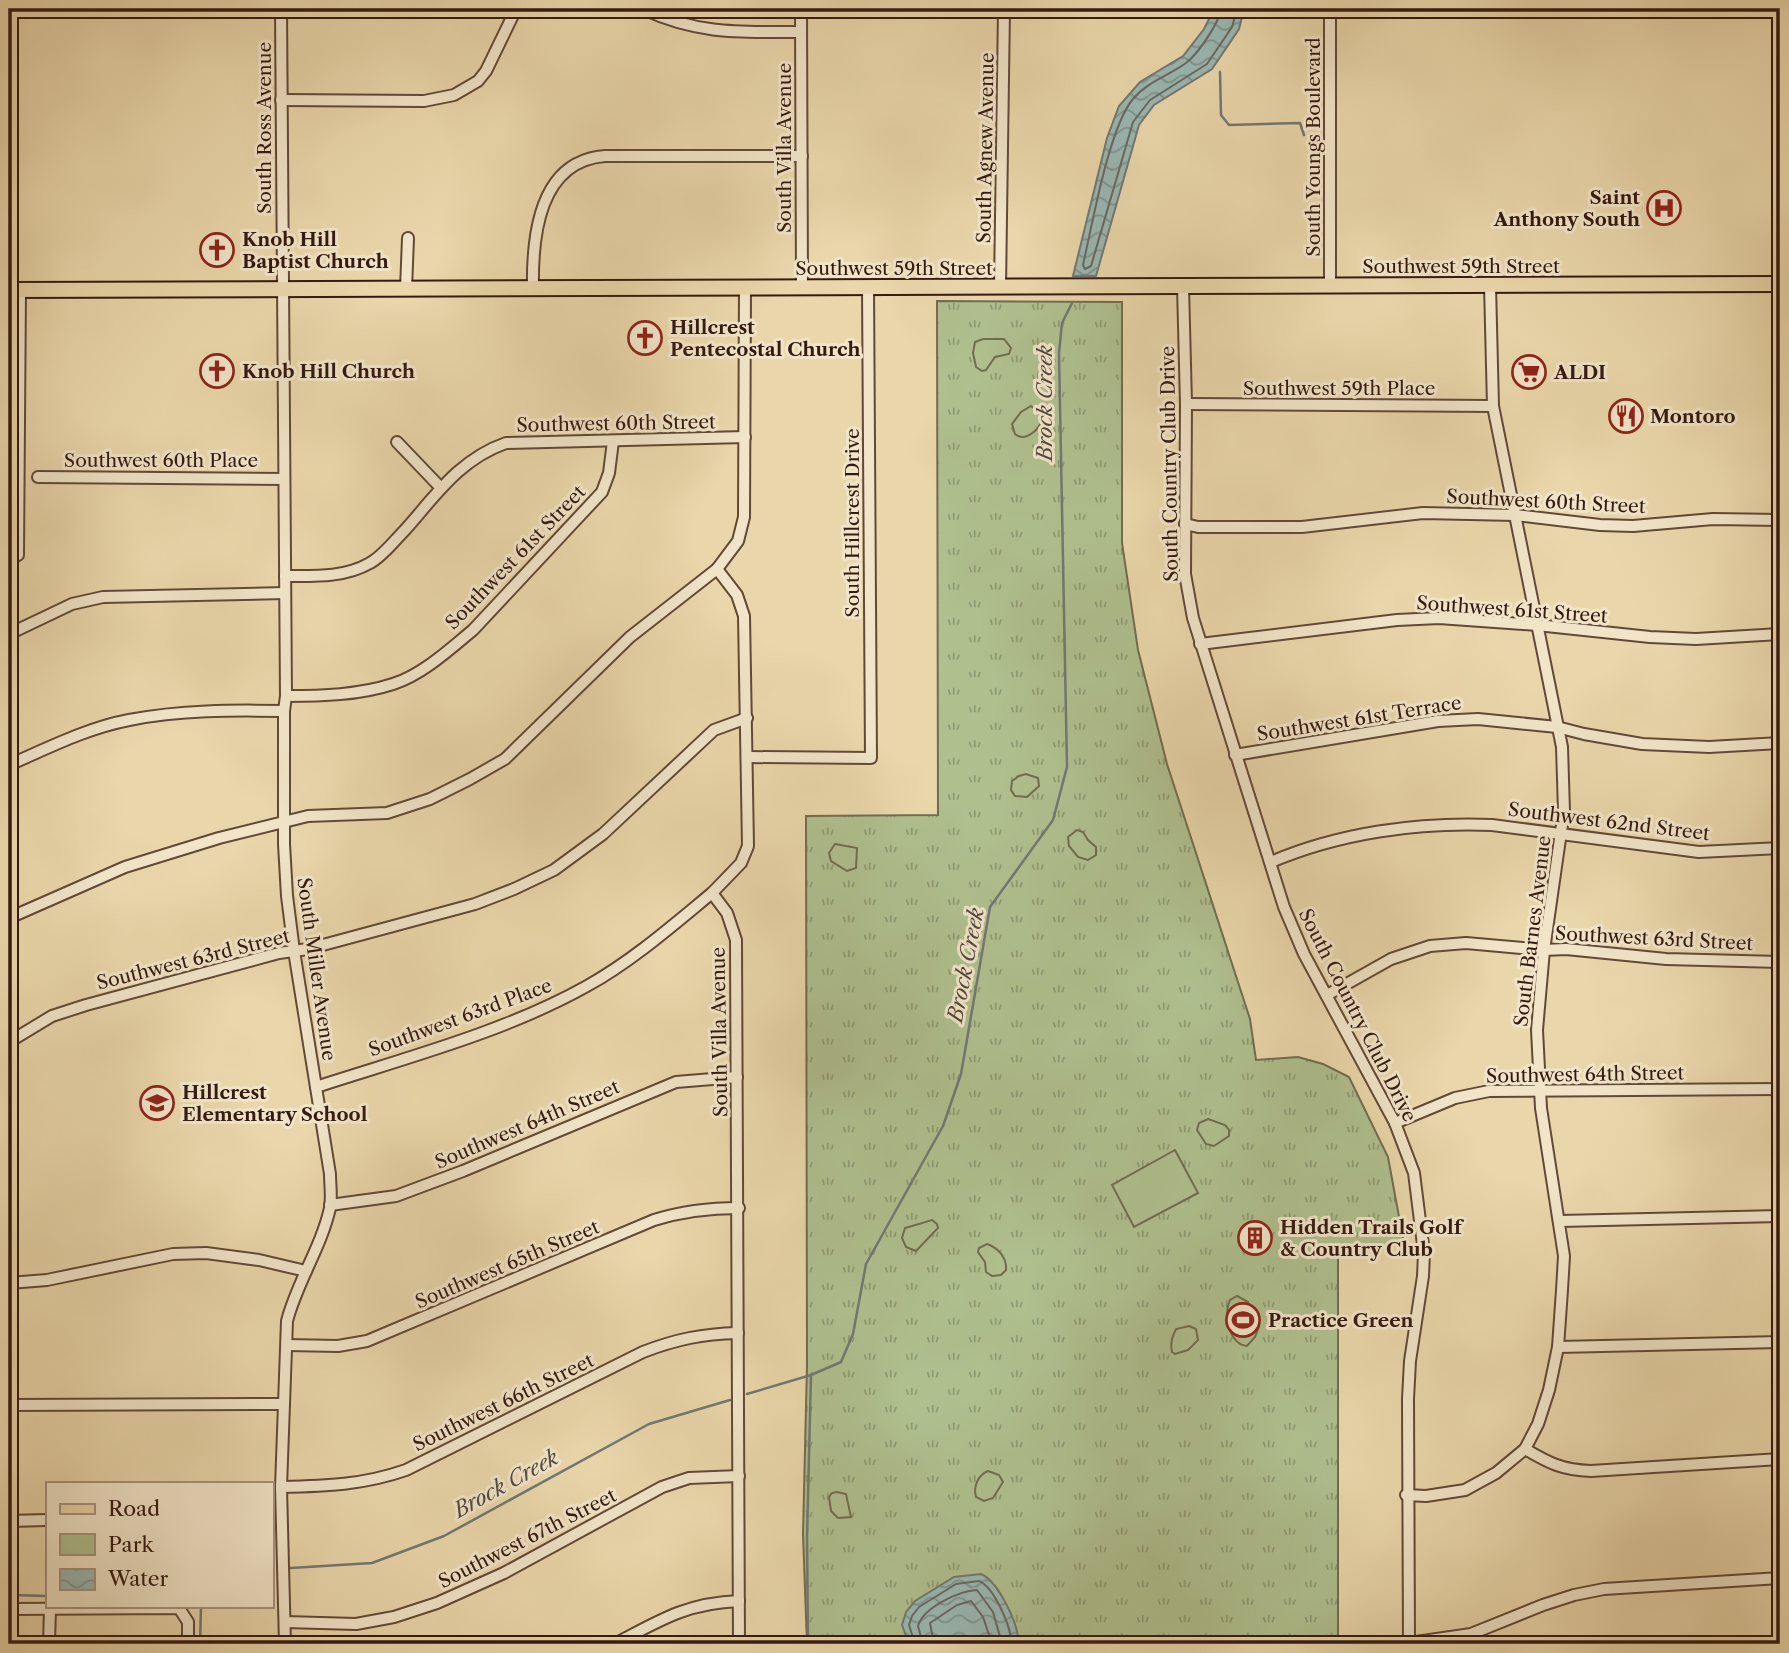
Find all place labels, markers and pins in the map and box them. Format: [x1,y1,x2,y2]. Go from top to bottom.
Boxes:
place label: Saint Anthony South [1493,186,1640,231]
hospital icon: Saint Anthony South [1645,189,1683,227]
place label: Knob Hill Baptist Church [242,228,389,273]
church icon: Knob Hill Baptist Church [198,231,236,269]
place label: Hillcrest Pentecostal Church [670,316,861,361]
church icon: Hillcrest Pentecostal Church [626,319,664,357]
church icon: Knob Hill Church [198,352,236,390]
supermarket icon: ALDI [1510,353,1548,391]
place label: Knob Hill Church [242,360,415,383]
place label: ALDI [1553,361,1606,384]
restaurant icon: Montoro [1607,397,1645,435]
place label: Montoro [1650,405,1736,428]
place label: Hillcrest Elementary School [182,1081,368,1126]
school or university icon: Hillcrest Elementary School [138,1084,176,1122]
place label: Hidden Trails Golf & Country Club [1280,1216,1465,1261]
building icon: Hidden Trails Golf & Country Club [1236,1219,1274,1257]
sports icon: Practice Green [1224,1301,1262,1339]
place label: Practice Green [1268,1309,1414,1332]

